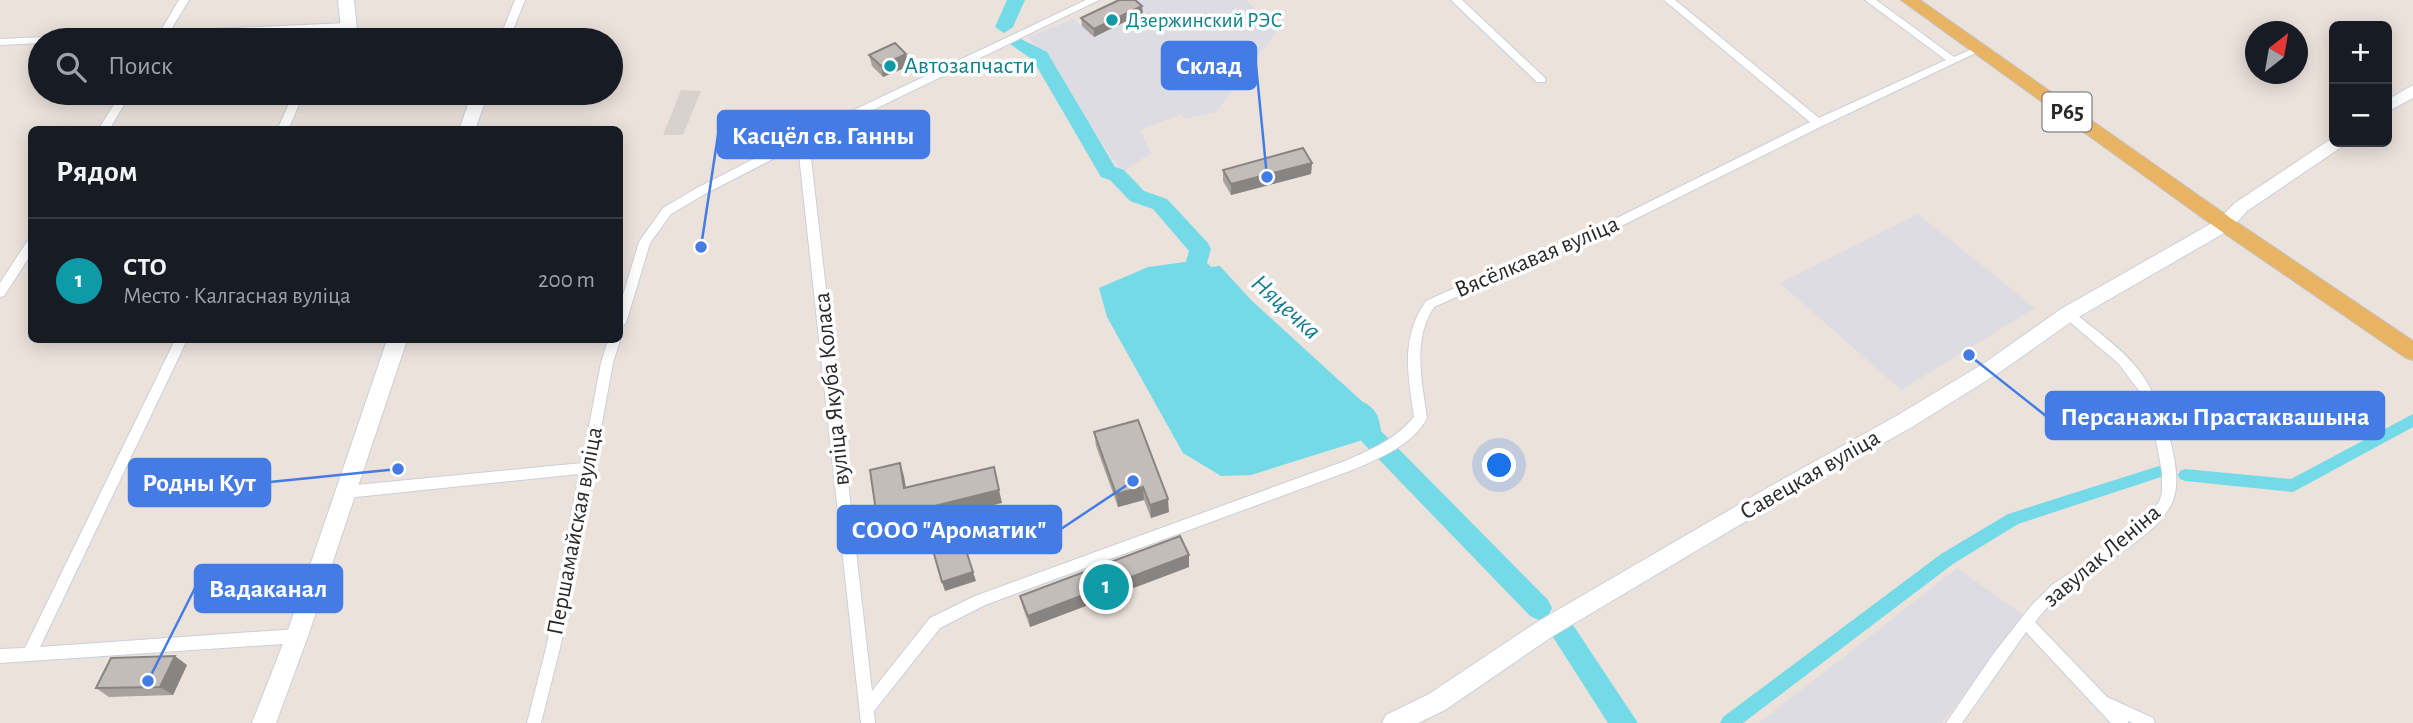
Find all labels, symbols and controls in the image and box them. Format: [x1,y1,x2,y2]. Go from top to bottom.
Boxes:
place label: Дзержинский РЭС [1126,10,1282,31]
marker: Дзержинский РЭС [1104,12,1120,28]
north arrow [2245,21,2308,84]
map controls [2329,21,2392,147]
button: + [2329,21,2392,84]
search box [28,28,623,105]
callout: Склад [1162,42,1256,89]
icon: search [52,48,90,86]
text: Поиск [108,53,173,79]
text: Склад [1176,53,1242,79]
place label: Автозапчасти [904,54,1035,78]
marker: Автозапчасти [882,58,898,74]
button: − [2329,84,2392,147]
road number: Р65 [2042,92,2092,132]
callout: Касцёл св. Ганны [718,111,929,158]
text: Касцёл св. Ганны [732,123,914,149]
text: Рядом [56,157,138,187]
street label: Вясёлкавая вуліца [1451,212,1623,302]
text: СТО [123,254,167,280]
text: 1 [75,269,83,292]
text: 200 m [538,269,595,292]
water label: Няцечка [1246,270,1326,344]
text: Место · Калгасная вуліца [123,285,351,308]
street label: вуліца Якуба Коласа [810,291,854,487]
callout: Персанажы Прастаквашына [2046,392,2384,439]
text: Персанажы Прастаквашына [2060,404,2370,430]
street label: Першамайская вуліца [543,425,607,637]
street label: Савецкая вуліца [1736,425,1884,525]
your location [1482,448,1516,482]
callout: Родны Кут [129,459,270,506]
text: Родны Кут [142,470,257,496]
street label: завулак Леніна [2039,500,2165,612]
callout: СООО "Ароматик" [838,506,1061,553]
text: СООО "Ароматик" [852,517,1046,543]
pin: 1 [1083,561,1129,613]
callout: Вадаканал [195,565,342,612]
text: Вадаканал [209,576,327,602]

